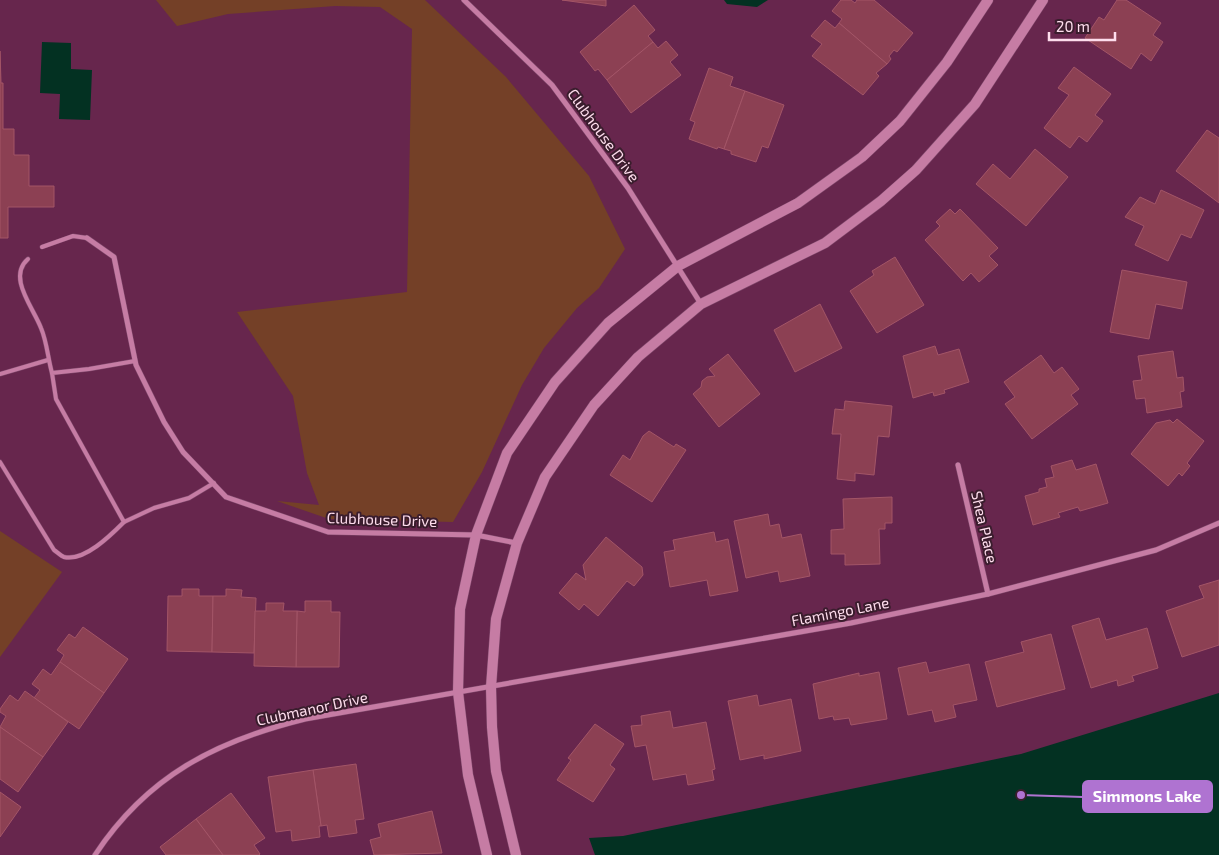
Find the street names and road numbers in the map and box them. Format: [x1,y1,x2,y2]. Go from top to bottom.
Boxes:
street label: Clubhouse Drive [564,85,644,185]
street label: Shea Place [968,489,1002,565]
street label: Clubhouse Drive [326,508,438,530]
street label: Flamingo Lane [790,593,890,629]
street label: Clubmanor Drive [255,687,369,729]

